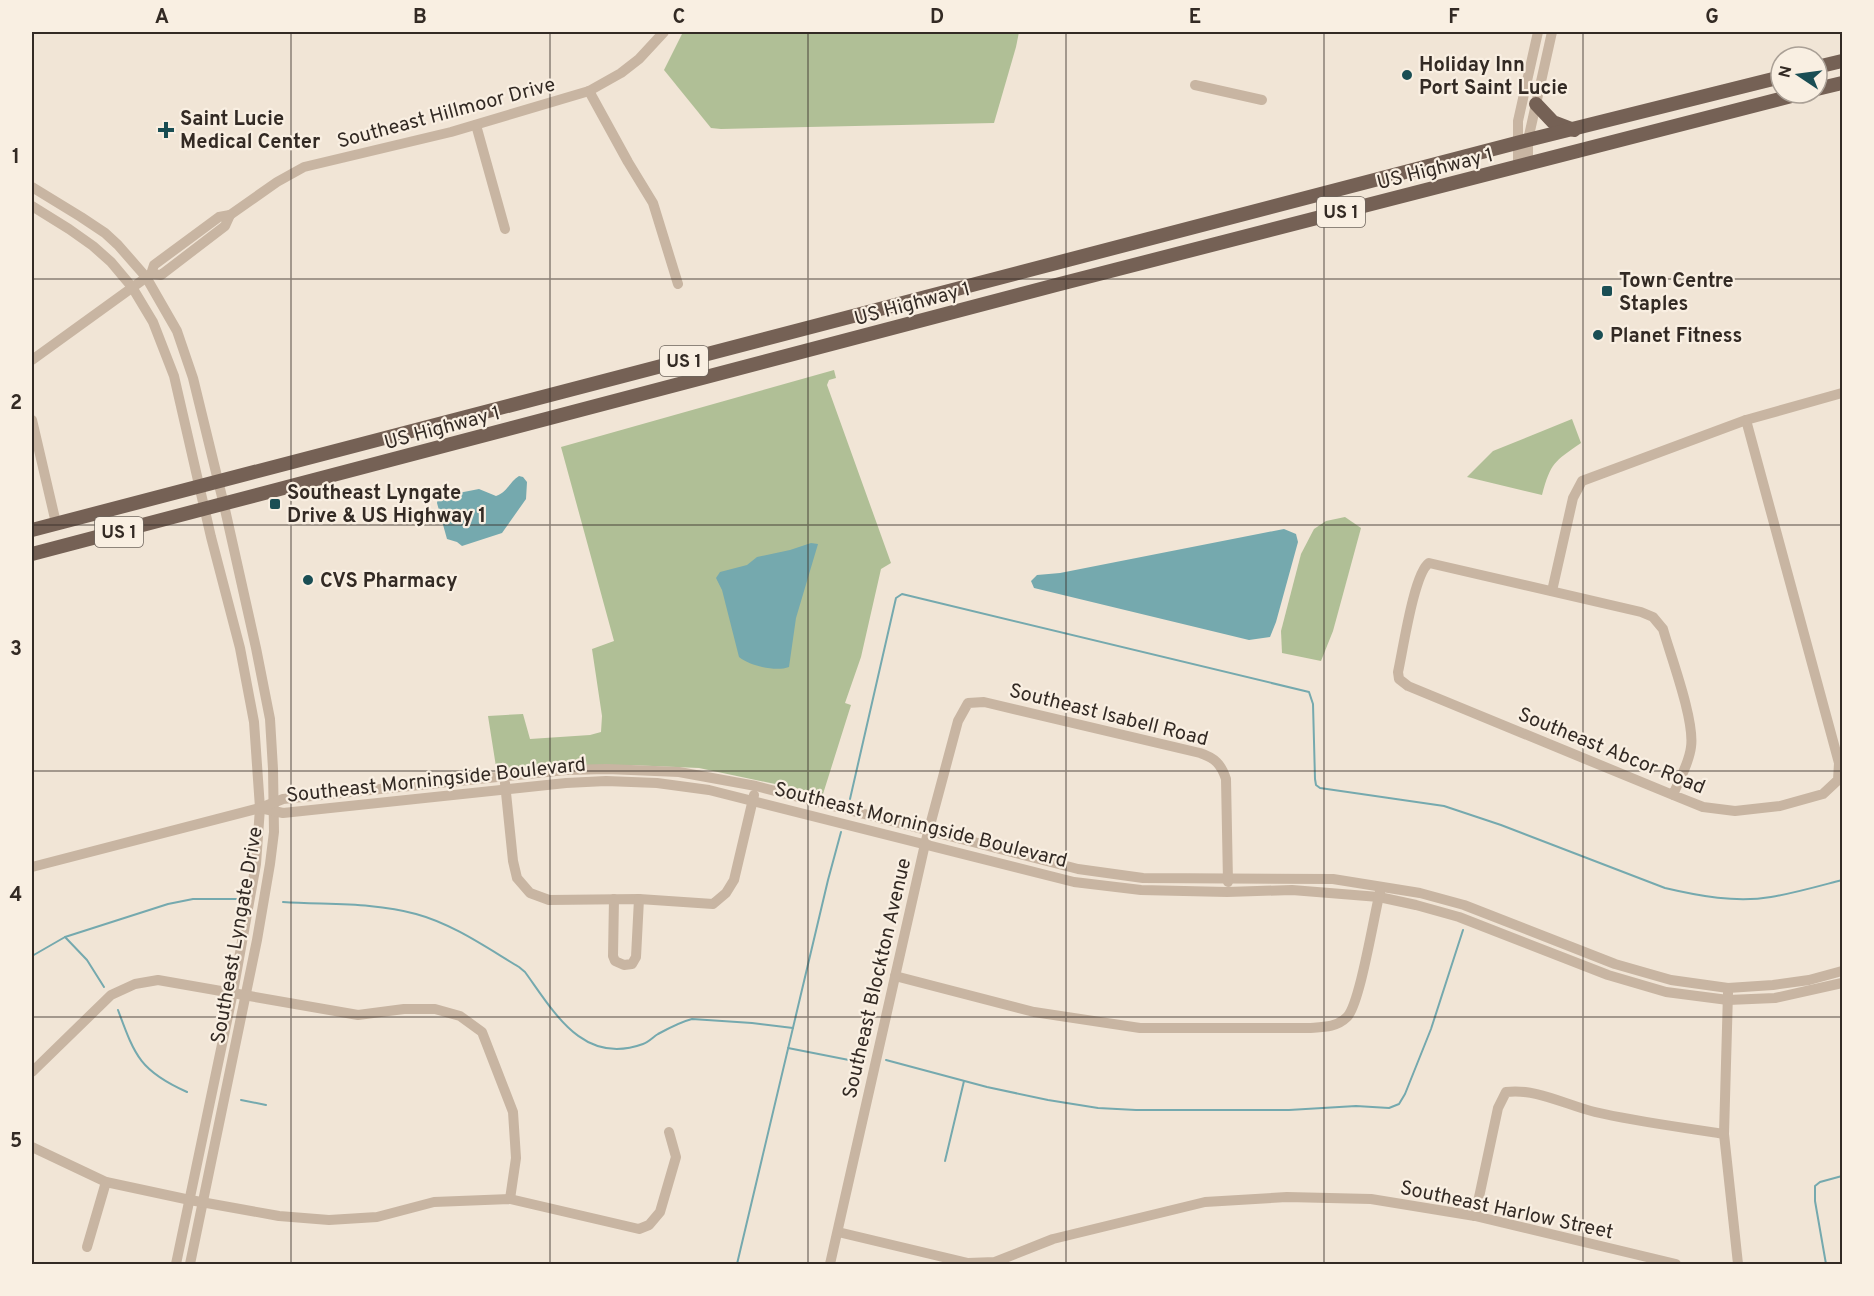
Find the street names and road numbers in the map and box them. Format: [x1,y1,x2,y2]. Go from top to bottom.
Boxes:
street label: Southeast Hillmoor Drive [335,72,558,156]
street label: US Highway 1 [1375,143,1496,197]
road number: US 1 [1317,197,1365,227]
street label: US Highway 1 [852,277,973,333]
road number: US 1 [660,346,708,376]
street label: US Highway 1 [382,401,503,457]
road number: US 1 [95,517,143,547]
street label: Southeast Isabell Road [1006,679,1211,753]
street label: Southeast Abcor Road [1514,702,1709,801]
street label: Southeast Morningside Boulevard [285,752,587,810]
street label: Southeast Morningside Boulevard [771,777,1070,875]
street label: Southeast Lyngate Drive [206,825,270,1046]
street label: Southeast Blockton Avenue [838,856,918,1101]
street label: Southeast Harlow Street [1398,1176,1616,1246]

